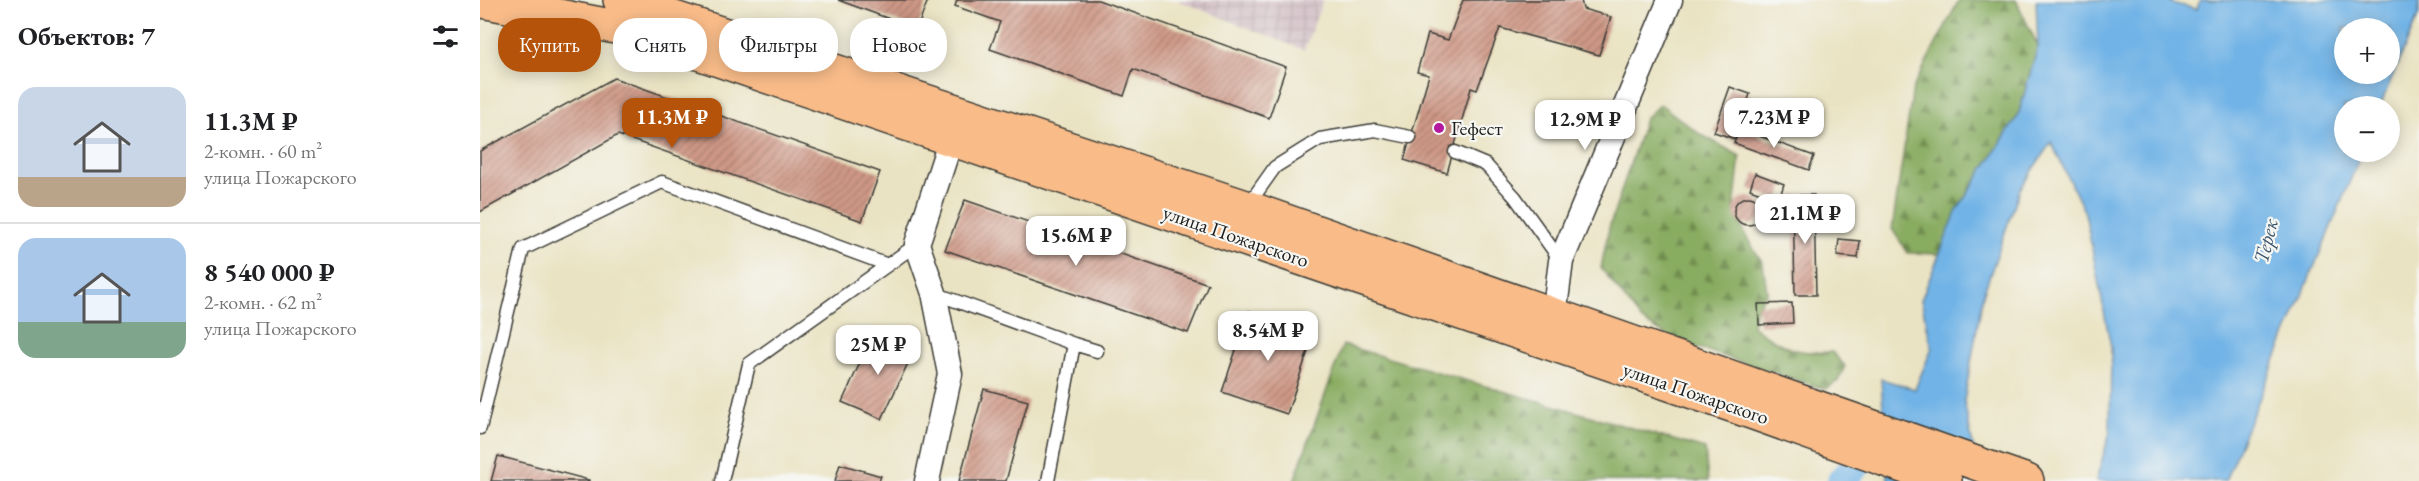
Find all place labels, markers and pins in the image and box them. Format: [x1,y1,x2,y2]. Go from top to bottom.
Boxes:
pin: 11.3M ₽ [617,98,727,149]
pin: 7.23M ₽ [1719,98,1829,149]
pin: 12.9M ₽ [1530,100,1640,151]
place label: Гефест [1451,115,1503,141]
marker: Гефест [1432,121,1446,135]
pin: 21.1M ₽ [1750,194,1860,245]
pin: 15.6M ₽ [1021,216,1131,267]
pin: 8.54M ₽ [1213,311,1323,362]
pin: 25M ₽ [836,325,920,376]

